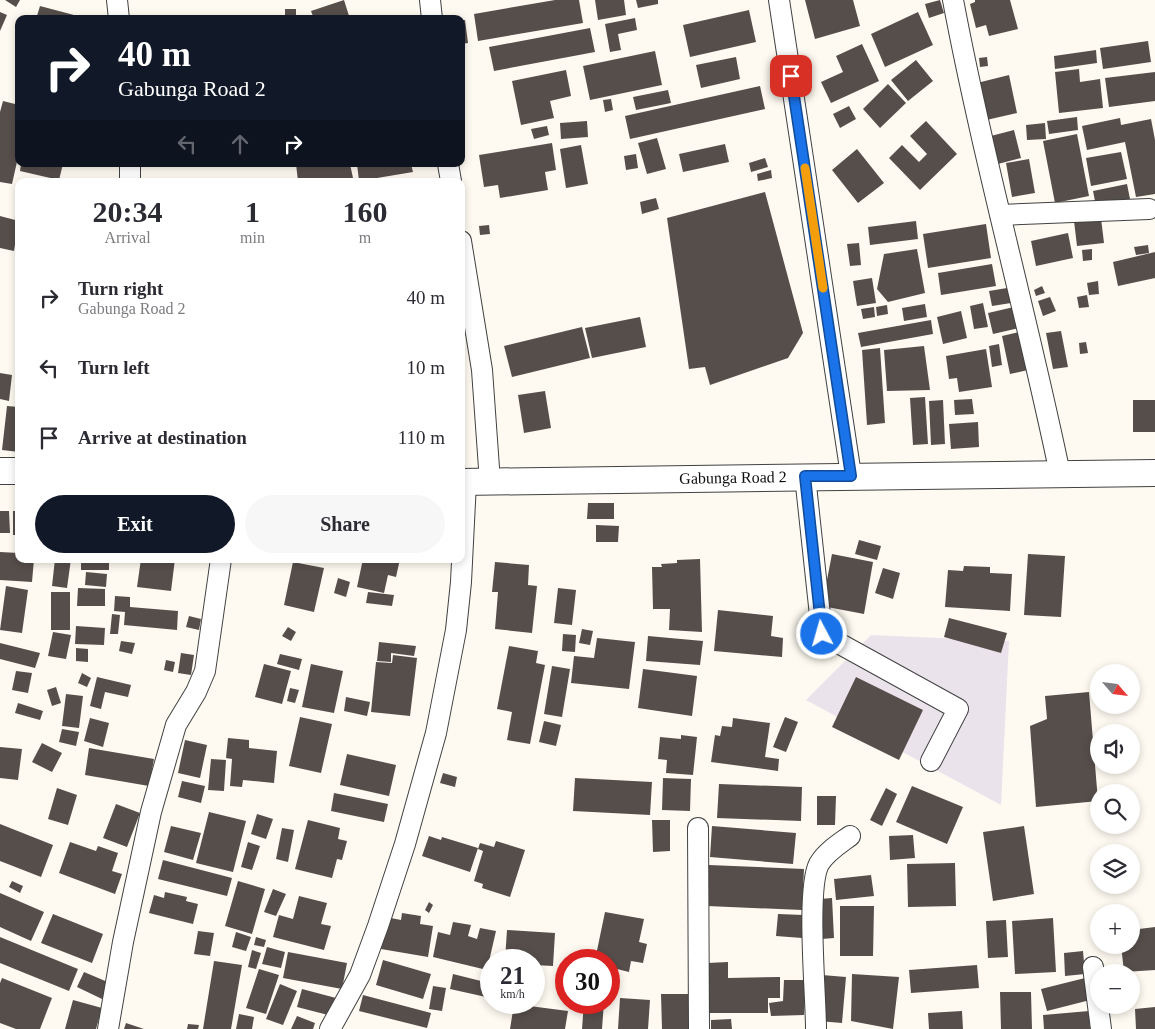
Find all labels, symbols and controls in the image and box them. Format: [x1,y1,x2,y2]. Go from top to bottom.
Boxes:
icon: right [35,35,100,100]
text: 40 m [118,35,191,74]
pin [770,55,812,97]
icon: arrive [777,62,805,90]
text: Gabunga Road 2 [118,76,266,101]
icon: left [173,130,201,158]
icon: ahead [226,130,254,158]
icon: right [279,130,307,158]
text: 20:34 [93,195,163,228]
text: 1 [245,195,260,228]
text: 160 [342,195,387,228]
text: Arrival [104,229,151,246]
text: min [240,229,265,246]
text: m [359,229,371,246]
text: Turn right [78,278,163,299]
icon: right [35,284,63,312]
text: 40 m [406,287,445,308]
text: Gabunga Road 2 [78,300,186,317]
icon: left [35,354,63,382]
text: Turn left [78,357,150,378]
text: 10 m [406,357,445,378]
icon: arrive [35,424,63,452]
text: Arrive at destination [78,427,247,448]
text: 110 m [398,427,445,448]
street label: Gabunga Road 2 [679,468,787,488]
button: Exit [35,495,235,553]
button: Share [245,495,445,553]
position arrow [795,607,847,659]
north arrow [1090,664,1140,714]
map controls [1090,664,1140,1014]
button: sound [1090,724,1140,774]
button: search [1090,784,1140,834]
button: layers [1090,844,1140,894]
button: + [1090,904,1140,954]
speed limit sign: 30 [555,949,620,1014]
text: 21 [500,962,525,989]
button: − [1090,964,1140,1014]
text: km/h [500,987,525,1001]

